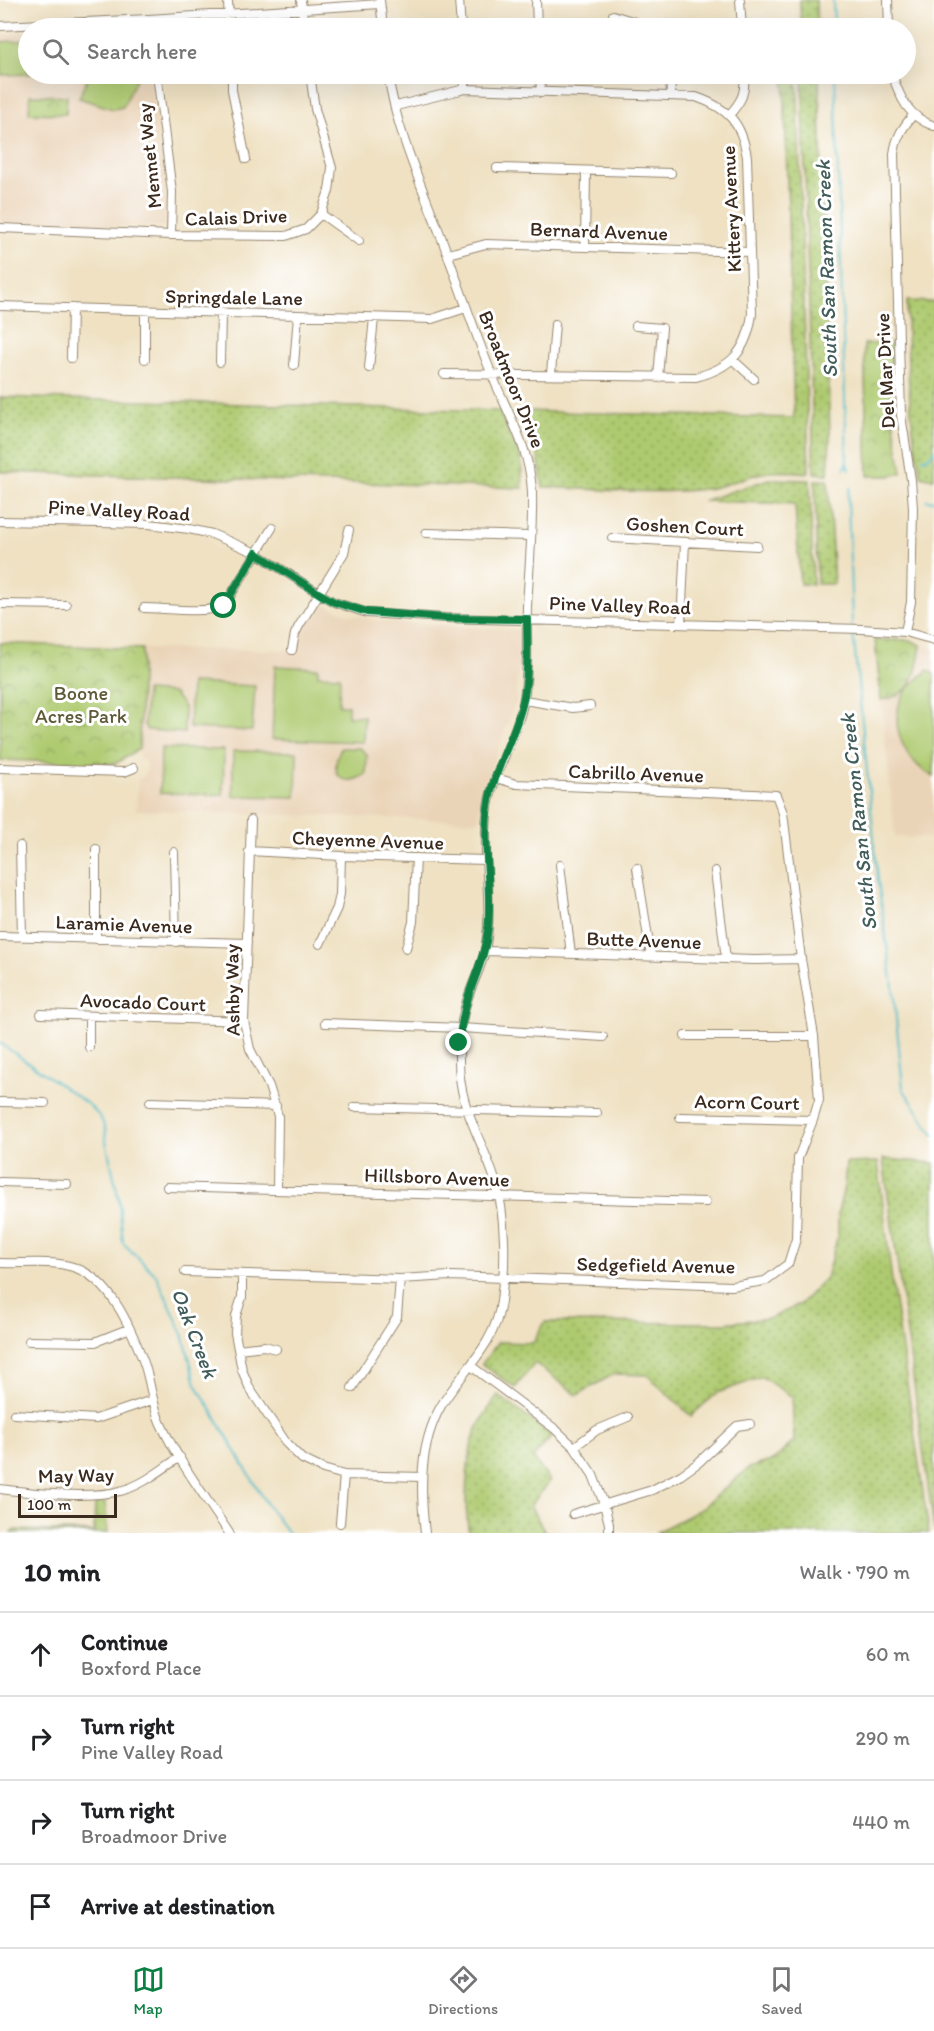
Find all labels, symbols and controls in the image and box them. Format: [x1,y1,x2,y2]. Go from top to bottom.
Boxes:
search box [18,18,916,84]
icon: search [39,35,72,68]
text: Search here [87,38,197,65]
street label: Mennet Way [131,102,166,210]
street label: Kittery Avenue [716,145,746,273]
water label: South San Ramon Creek [810,159,842,378]
street label: Calais Drive [184,203,288,231]
street label: Bernard Avenue [530,217,668,245]
street label: Springdale Lane [165,284,303,310]
street label: Broadmoor Drive [474,307,550,451]
street label: Del Mar Drive [870,312,900,430]
street label: Pine Valley Road [47,494,191,526]
street label: Goshen Court [625,511,745,541]
street label: Pine Valley Road [549,591,692,619]
route start [210,592,236,618]
park label: Boone Acres Park [35,681,127,728]
water label: South San Ramon Creek [834,711,882,932]
street label: Cabrillo Avenue [568,759,704,787]
street label: Cheyenne Avenue [291,825,445,855]
street label: Laramie Avenue [55,910,193,938]
street label: Butte Avenue [586,926,702,954]
street label: Ashby Way [219,943,245,1036]
street label: Avocado Court [80,988,207,1016]
route end [445,1029,471,1055]
street label: Acorn Court [694,1089,800,1115]
street label: Hillsboro Avenue [364,1162,510,1192]
street label: Sedgefield Avenue [577,1252,735,1278]
water label: Oak Creek [166,1285,224,1382]
street label: May Way [38,1462,115,1488]
scale bar [18,1491,117,1518]
text: 100 m [27,1495,71,1514]
text: 10 min [24,1556,100,1588]
text: Walk · 790 m [800,1560,910,1584]
text: Continue [81,1629,168,1656]
icon: ahead [24,1638,57,1671]
text: 60 m [866,1642,910,1666]
text: Boxford Place [81,1656,202,1680]
text: Turn right [81,1713,175,1740]
icon: right [24,1722,57,1755]
text: 290 m [855,1726,910,1750]
text: Pine Valley Road [81,1740,223,1764]
text: Turn right [81,1797,175,1824]
icon: right [24,1806,57,1839]
text: 440 m [852,1810,910,1834]
text: Broadmoor Drive [81,1824,227,1848]
icon: arrive [24,1890,57,1923]
text: Arrive at destination [81,1893,275,1920]
tab: Map [132,1963,165,2018]
tab: Directions [428,1963,498,2018]
tab: Saved [762,1963,802,2018]

